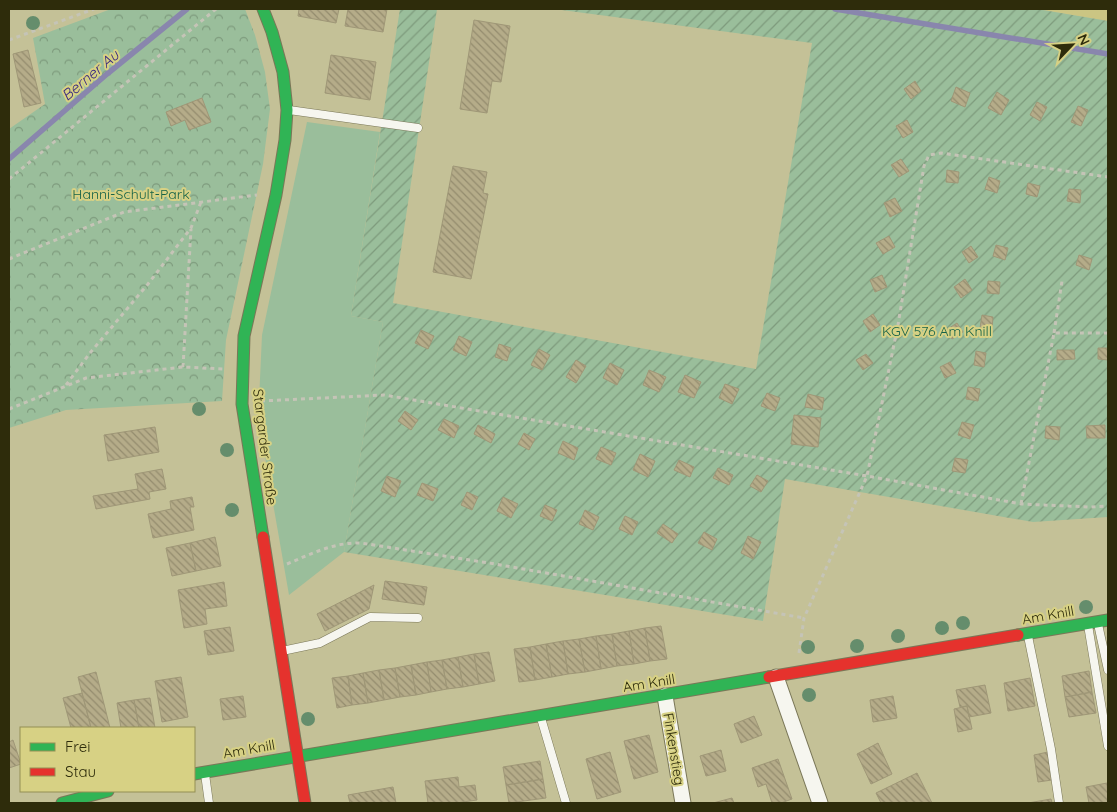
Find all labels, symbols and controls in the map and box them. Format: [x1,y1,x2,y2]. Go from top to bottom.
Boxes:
north arrow [1047,20,1097,70]
text: N [1073,31,1094,48]
water label: Berner Au [57,45,124,104]
park label: Hanni-Schult-Park [72,185,190,203]
park label: KGV 576 Am Knill [882,322,992,340]
street label: Stargarder Straße [249,388,281,506]
street label: Am Knill [1021,602,1075,628]
street label: Am Knill [622,670,676,696]
street label: Finkenstieg [659,711,689,787]
legend [20,727,195,792]
street label: Am Knill [222,736,276,762]
text: Frei [65,737,91,756]
text: Stau [65,762,96,781]

